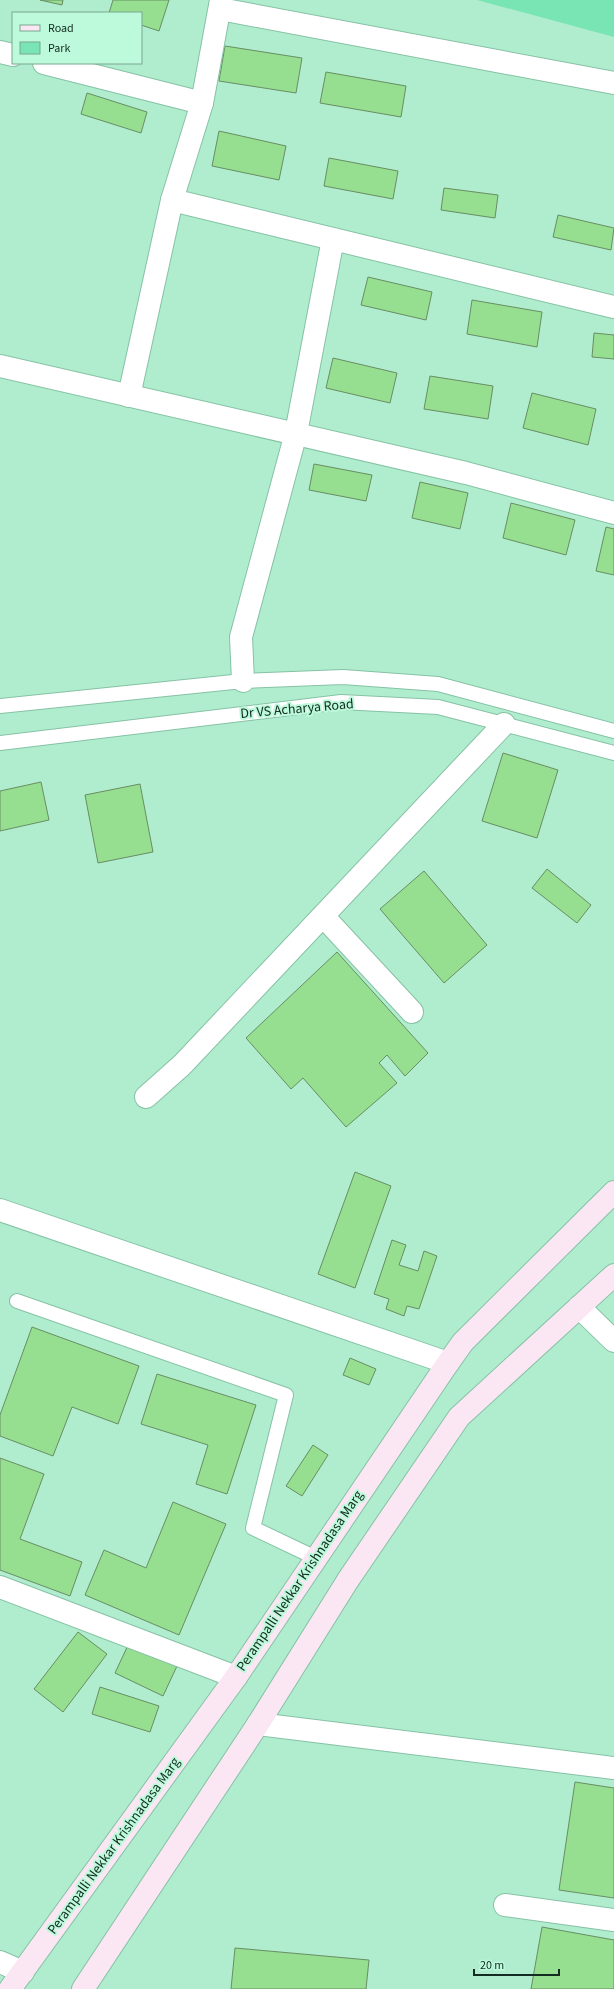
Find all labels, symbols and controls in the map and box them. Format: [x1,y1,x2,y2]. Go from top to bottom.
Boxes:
legend [12,12,142,64]
text: Road [48,20,74,37]
text: Park [48,40,70,57]
street label: Dr VS Acharya Road [240,694,354,724]
street label: Perampalli Nekkar Krishnadasa Marg [232,1487,368,1675]
street label: Perampalli Nekkar Krishnadasa Marg [43,1753,185,1939]
scale bar [474,1951,559,1977]
text: 20 m [480,1957,504,1974]

